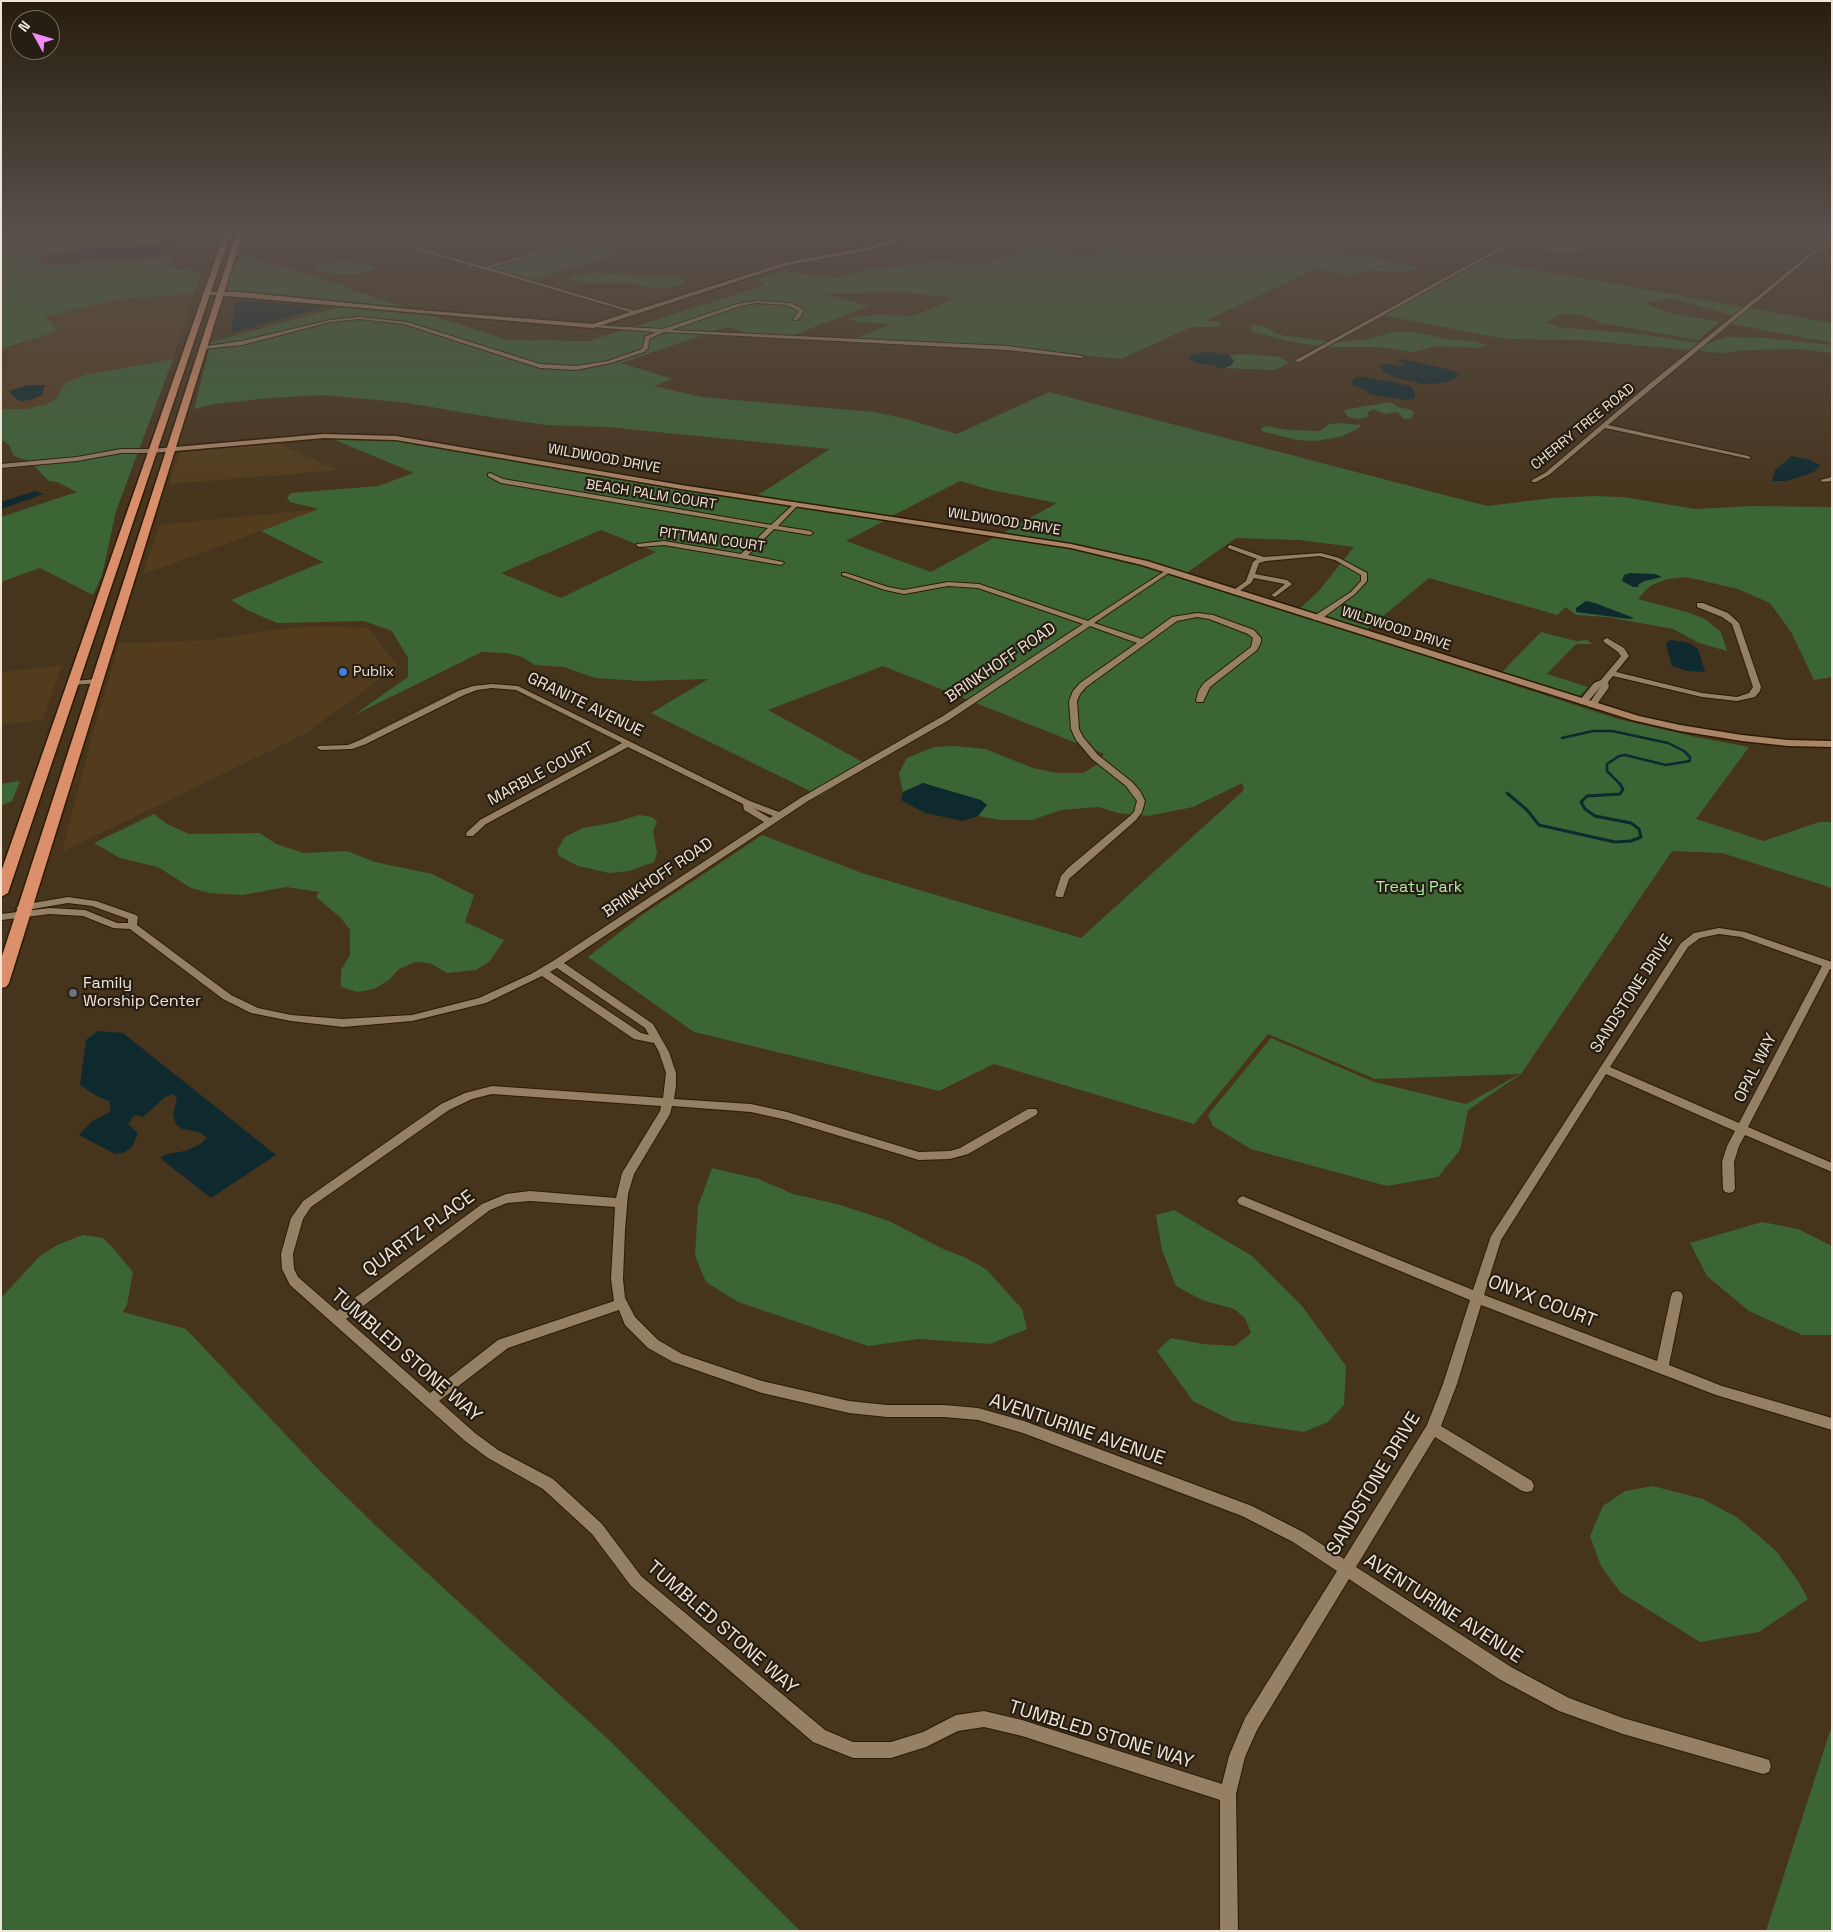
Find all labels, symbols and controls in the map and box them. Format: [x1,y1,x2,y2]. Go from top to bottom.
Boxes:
north arrow [10,10,60,60]
text: N [14,17,34,36]
street label: CHERRY TREE ROAD [1528,380,1638,474]
street label: WILDWOOD DRIVE [546,441,662,477]
street label: BEACH PALM COURT [585,476,717,514]
street label: WILDWOOD DRIVE [946,505,1062,539]
street label: PITTMAN COURT [658,524,766,556]
street label: WILDWOOD DRIVE [1339,603,1453,655]
street label: BRINKHOFF ROAD [942,619,1060,707]
place label: Publix [353,664,394,680]
marker: Publix [337,666,349,678]
street label: GRANITE AVENUE [524,669,646,741]
street label: MARBLE COURT [485,738,597,810]
street label: BRINKHOFF ROAD [599,834,717,922]
park label: Treaty Park [1376,878,1462,898]
street label: SANDSTONE DRIVE [1587,931,1677,1057]
place label: Family Worship Center [83,974,201,1012]
marker: Family Worship Center [67,987,79,999]
street label: OPAL WAY [1731,1030,1781,1106]
street label: QUARTZ PLACE [359,1186,479,1282]
street label: ONYX COURT [1484,1271,1600,1333]
street label: TUMBLED STONE WAY [326,1284,486,1428]
street label: AVENTURINE AVENUE [986,1389,1168,1471]
street label: SANDSTONE DRIVE [1322,1408,1426,1560]
street label: AVENTURINE AVENUE [1360,1549,1526,1669]
street label: TUMBLED STONE WAY [642,1556,802,1700]
street label: TUMBLED STONE WAY [1006,1696,1196,1774]

